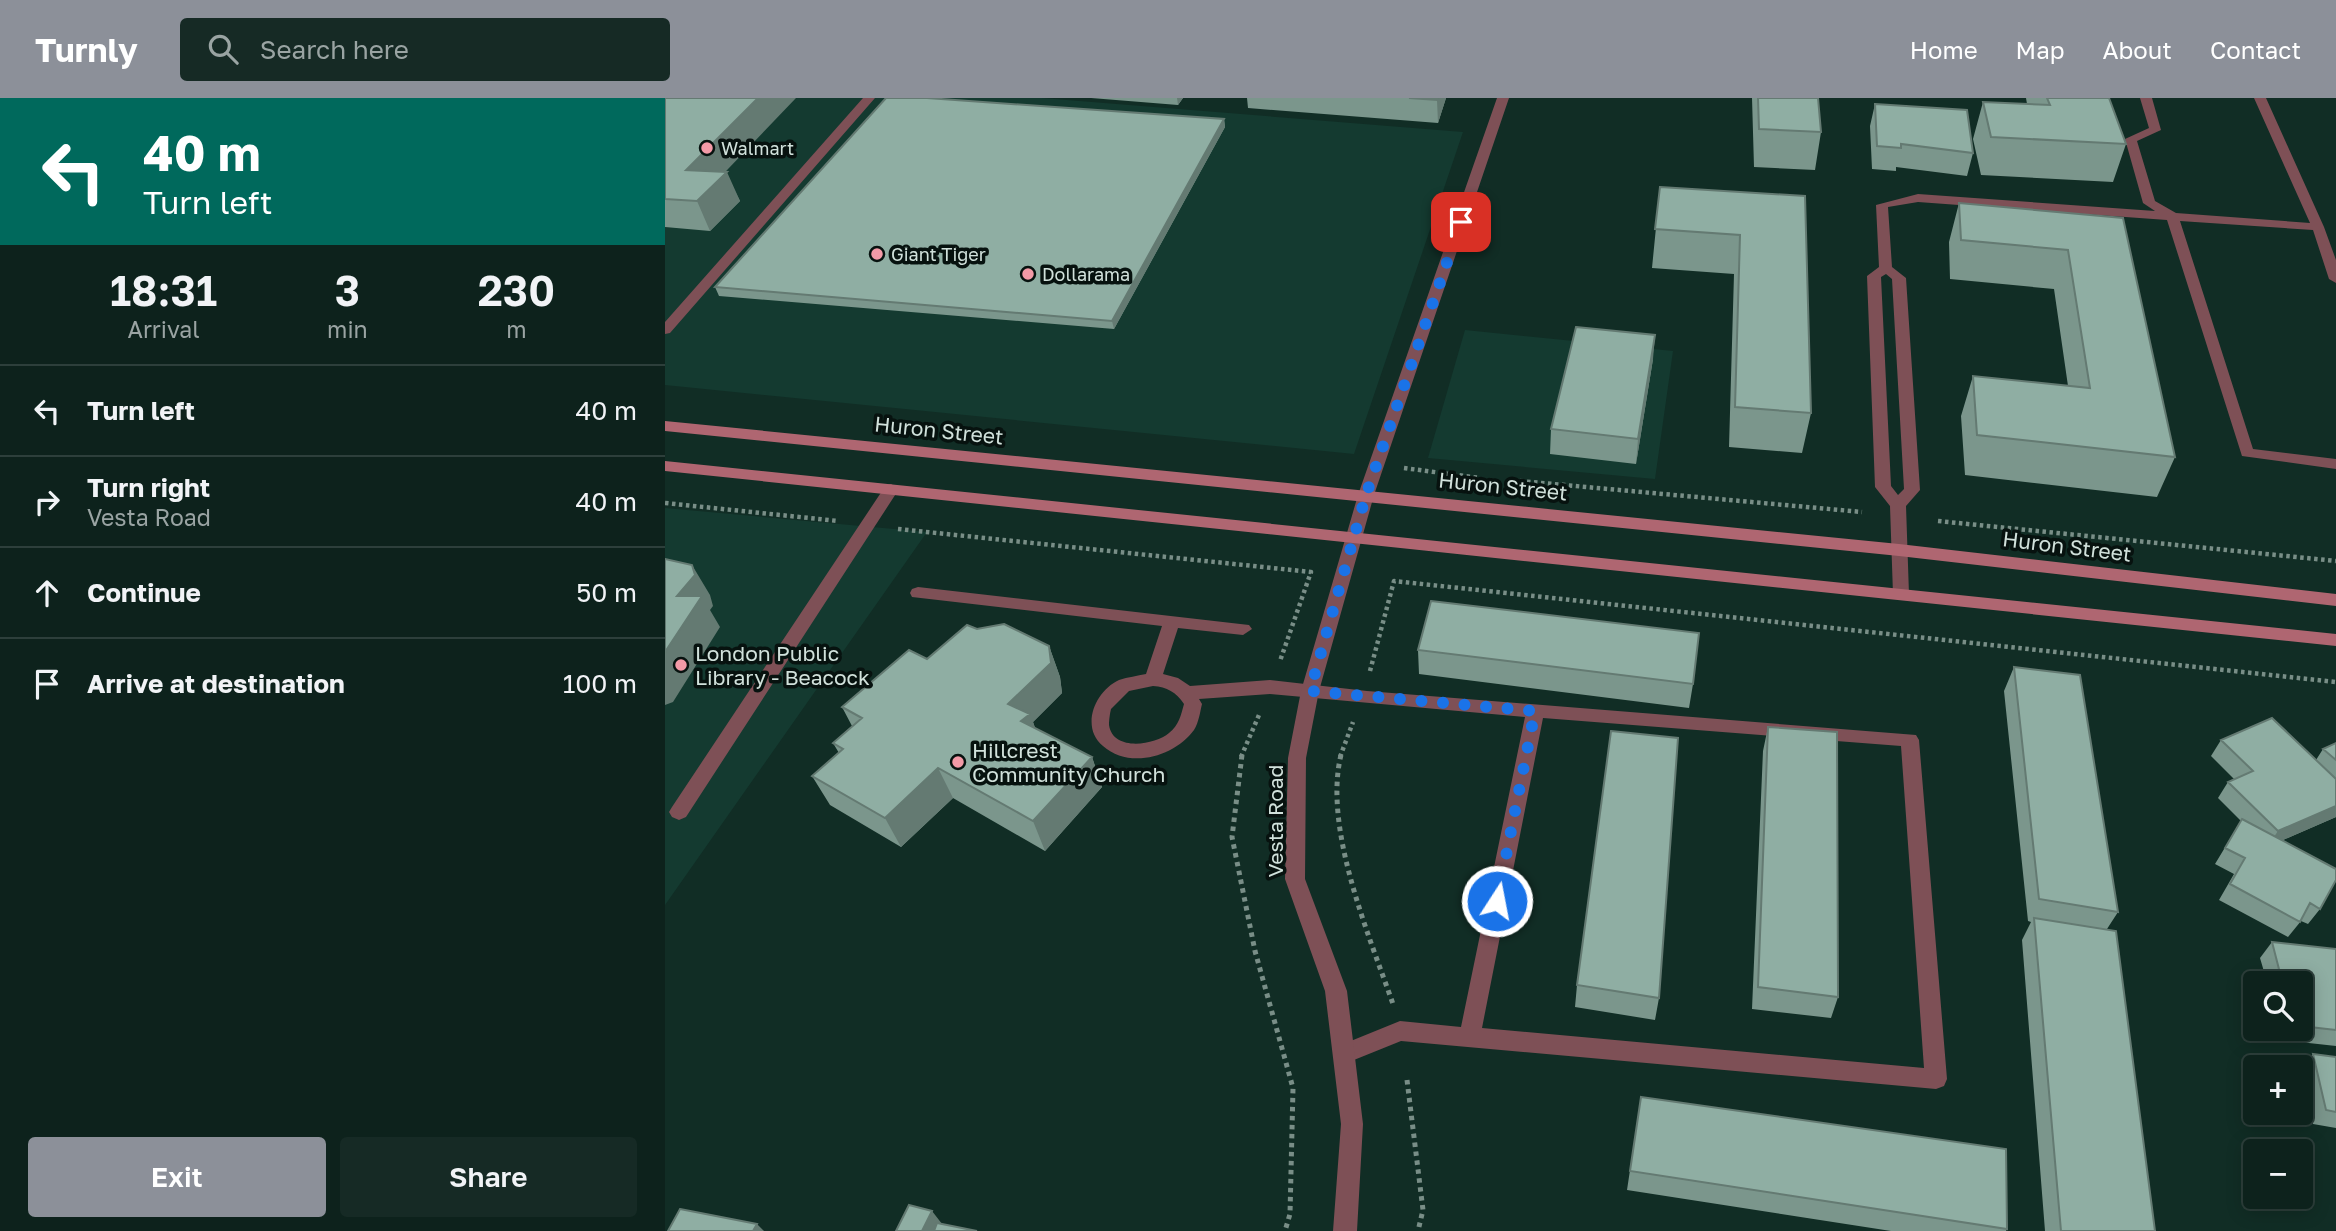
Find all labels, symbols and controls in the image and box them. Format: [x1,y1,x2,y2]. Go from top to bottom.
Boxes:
search box [180,18,670,81]
text: Turnly [35,30,138,69]
icon: search [204,30,242,68]
text: Search here [260,34,409,65]
text: Home [1910,35,1978,64]
text: Map [2016,35,2065,64]
text: About [2103,35,2172,64]
text: Contact [2210,35,2301,64]
text: 40 m [143,123,261,182]
icon: left [28,126,119,217]
place label: Walmart [721,137,794,159]
marker: Walmart [699,140,715,156]
text: Turn left [143,183,272,221]
pin [1431,192,1491,252]
icon: arrive [1442,203,1480,241]
place label: Giant Tiger [891,243,986,265]
marker: Giant Tiger [869,246,885,262]
place label: Dollarama [1042,263,1130,285]
text: 18:31 [110,265,217,315]
text: 3 [335,265,360,315]
text: 230 [478,265,555,315]
marker: Dollarama [1020,266,1036,282]
text: Arrival [127,315,200,343]
text: min [327,315,368,343]
text: m [506,315,527,343]
icon: left [28,392,66,430]
text: Turn left [87,395,195,426]
text: 40 m [576,395,637,426]
street label: Huron Street [873,410,1005,450]
street label: Huron Street [1437,466,1569,506]
text: Turn right [87,472,210,503]
icon: right [28,483,66,521]
text: 40 m [576,486,637,517]
text: Vesta Road [87,503,211,531]
street label: Huron Street [2001,525,2133,567]
icon: ahead [28,574,66,612]
text: Continue [87,577,201,608]
text: 50 m [576,577,637,608]
place label: London Public Library - Beacock [695,640,870,690]
marker: London Public Library - Beacock [673,657,689,673]
icon: arrive [28,665,66,703]
text: Arrive at destination [87,668,345,699]
text: 100 m [563,668,637,699]
place label: Hillcrest Community Church [972,737,1165,787]
marker: Hillcrest Community Church [950,754,966,770]
street label: Vesta Road [1262,764,1288,878]
position arrow [1460,864,1534,938]
map controls [2243,971,2313,1209]
button: search [2243,971,2313,1041]
button: + [2243,1055,2313,1125]
button: Exit [28,1137,326,1217]
button: Share [340,1137,637,1217]
button: − [2243,1139,2313,1209]

